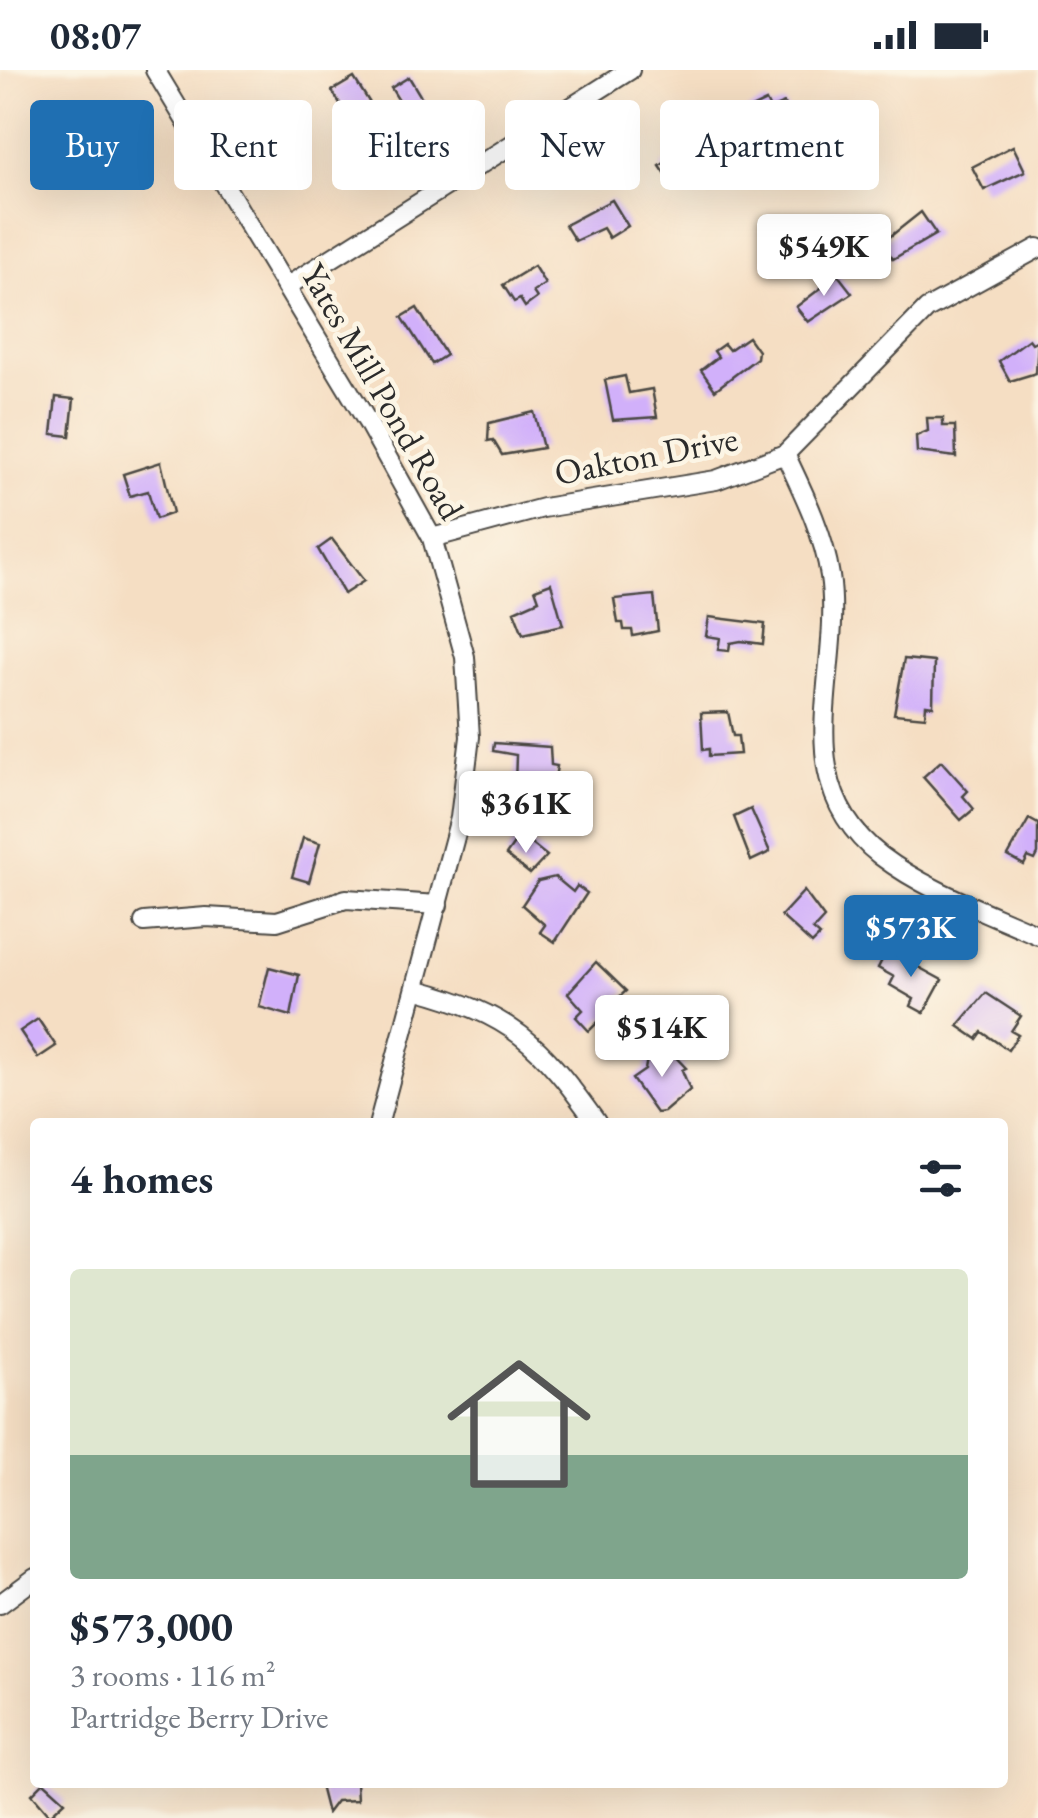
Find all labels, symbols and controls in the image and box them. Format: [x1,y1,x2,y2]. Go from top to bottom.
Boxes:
text: 08:07 [50,11,141,60]
chip: Buy [30,100,154,190]
chip: Rent [174,100,312,190]
chip: Filters [332,100,485,190]
chip: New [505,100,640,190]
chip: Apartment [660,100,879,190]
pin: $549K [754,214,894,299]
text: $549K [779,225,869,267]
street label: Yates Mill Pond Road [291,255,475,528]
street label: Oakton Drive [551,415,741,495]
pin: $361K [456,771,596,856]
text: $361K [481,782,571,824]
pin: $573K [841,895,981,980]
text: $573K [866,906,956,948]
pin: $514K [592,995,732,1080]
text: $514K [617,1006,707,1048]
text: 4 homes [70,1151,213,1206]
icon: filters [913,1151,968,1206]
icon: home [429,1334,609,1514]
text: $573,000 [70,1599,233,1654]
text: 3 rooms · 116 m² [70,1654,276,1696]
text: Partridge Berry Drive [70,1696,329,1738]

